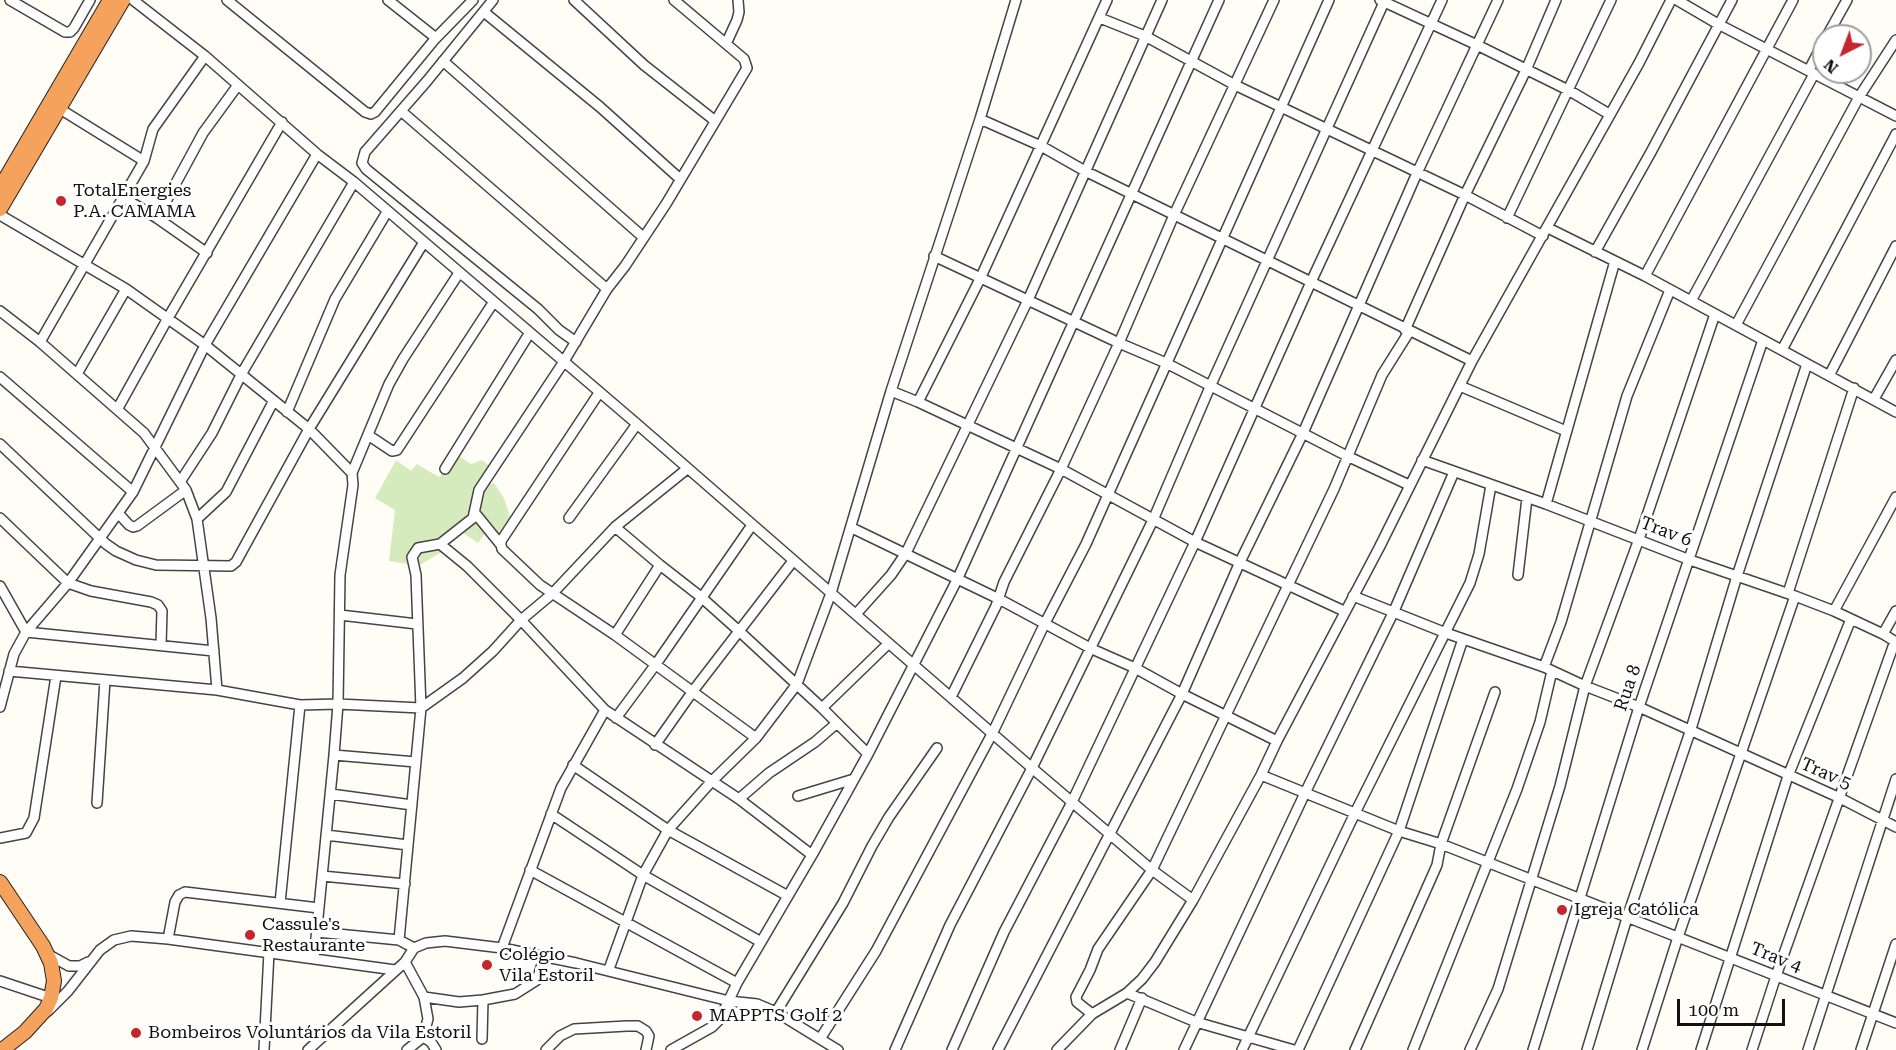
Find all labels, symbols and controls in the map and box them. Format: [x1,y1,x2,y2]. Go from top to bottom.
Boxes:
north arrow [1812,24,1872,84]
text: N [1820,55,1842,77]
place label: TotalEnergies P.A. CAMAMA [73,180,196,222]
marker: TotalEnergies P.A. CAMAMA [54,194,68,208]
street label: Trav 6 [1637,512,1695,552]
street label: Rua 8 [1610,662,1646,714]
street label: Trav 5 [1797,753,1855,795]
place label: Igreja Católica [1574,899,1699,921]
marker: Igreja Católica [1555,903,1569,917]
place label: Cassule's Restaurante [262,914,365,956]
marker: Cassule's Restaurante [243,928,257,942]
street label: Trav 4 [1747,938,1805,978]
place label: Colégio Vila Estoril [499,944,594,986]
marker: Colégio Vila Estoril [480,958,494,972]
scale bar [1680,987,1788,1025]
text: 100 m [1688,999,1739,1020]
place label: MAPPTS Golf 2 [709,1005,842,1027]
marker: MAPPTS Golf 2 [690,1009,704,1023]
place label: Bombeiros Voluntários da Vila Estoril [148,1022,471,1044]
marker: Bombeiros Voluntários da Vila Estoril [129,1026,143,1040]

